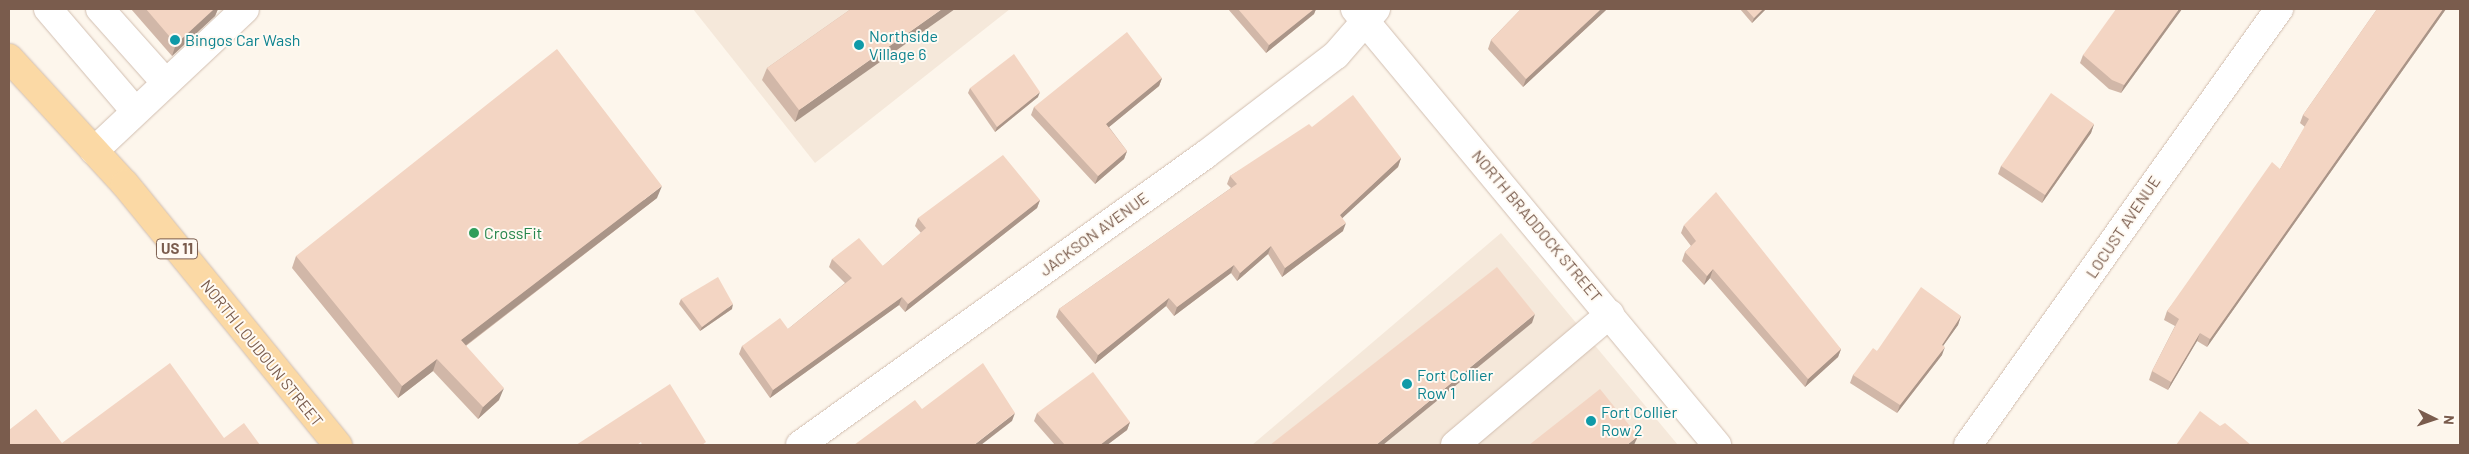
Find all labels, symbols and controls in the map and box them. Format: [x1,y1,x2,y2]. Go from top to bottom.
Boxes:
place label: Northside Village 6 [869,26,938,64]
place label: Bingos Car Wash [185,30,300,50]
marker: Bingos Car Wash [169,34,181,46]
marker: Northside Village 6 [853,39,865,51]
street label: NORTH BRADDOCK STREET [1468,146,1606,306]
street label: LOCUST AVENUE [2082,172,2164,282]
street label: JACKSON AVENUE [1036,188,1152,280]
place label: CrossFit [484,223,542,243]
marker: CrossFit [468,227,480,239]
road number: US 11 [156,236,198,262]
street label: NORTH LOUDOUN STREET [197,276,327,430]
place label: Fort Collier Row 1 [1417,365,1493,403]
marker: Fort Collier Row 1 [1401,378,1413,390]
north arrow [2409,394,2459,444]
place label: Fort Collier Row 2 [1601,402,1677,440]
marker: Fort Collier Row 2 [1585,415,1597,427]
text: N [2441,415,2458,425]

